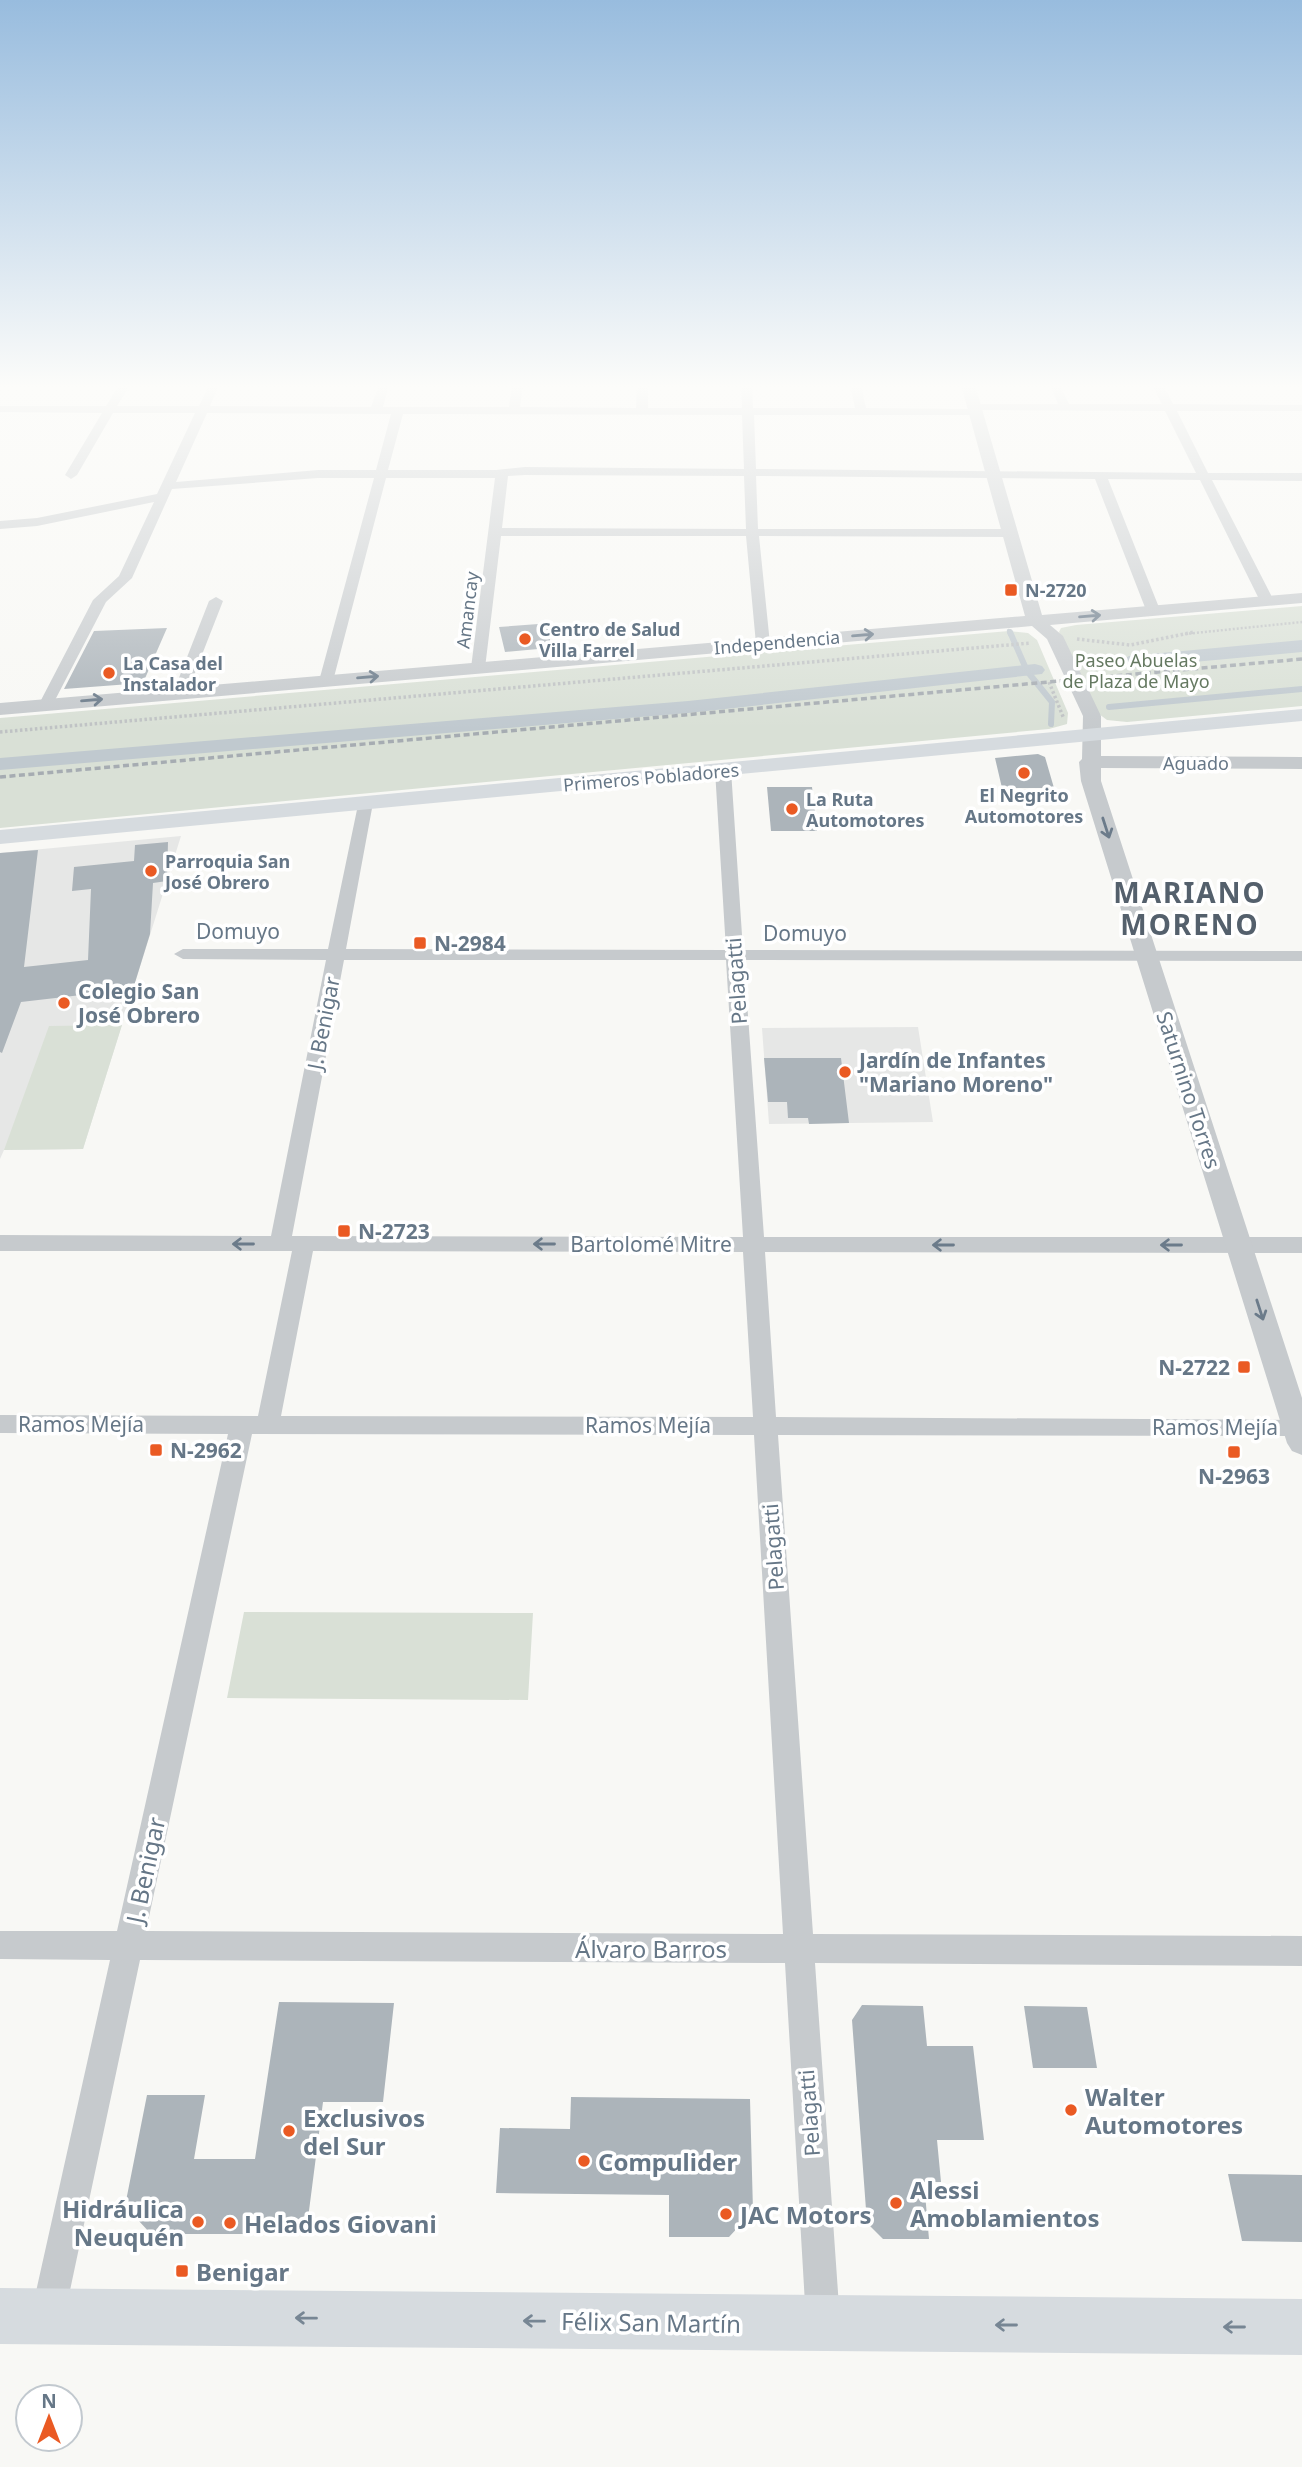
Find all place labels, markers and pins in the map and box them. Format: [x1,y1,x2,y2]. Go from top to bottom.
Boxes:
place label: N-2720 [1025,578,1087,602]
marker: N-2720 [1003,582,1019,598]
place label: Centro de Salud Villa Farrel [539,617,680,662]
marker: Centro de Salud Villa Farrel [517,631,533,647]
place label: La Casa del Instalador [123,651,223,696]
marker: La Casa del Instalador [101,665,117,681]
marker: El Negrito Automotores [1016,765,1032,781]
place label: El Negrito Automotores [965,783,1083,828]
place label: La Ruta Automotores [806,787,925,832]
marker: La Ruta Automotores [784,801,800,817]
place label: Parroquia San José Obrero [163,849,290,894]
marker: Parroquia San José Obrero [143,863,159,879]
place label: N-2984 [434,929,506,957]
marker: N-2984 [412,935,428,951]
place label: Colegio San José Obrero [76,977,200,1029]
marker: Colegio San José Obrero [56,995,72,1011]
place label: Jardín de Infantes "Mariano Moreno" [857,1046,1053,1098]
marker: Jardín de Infantes "Mariano Moreno" [837,1064,853,1080]
place label: N-2723 [358,1217,430,1245]
marker: N-2723 [336,1223,352,1239]
place label: N-2722 [1158,1353,1230,1381]
marker: N-2722 [1236,1359,1252,1375]
place label: N-2962 [170,1436,242,1464]
marker: N-2962 [148,1442,164,1458]
marker: N-2963 [1226,1444,1242,1460]
place label: N-2963 [1198,1462,1270,1490]
place label: Walter Automotores [1085,2080,1243,2141]
place label: Exclusivos del Sur [303,2101,425,2162]
marker: Walter Automotores [1063,2102,1079,2118]
marker: Exclusivos del Sur [281,2123,297,2139]
place label: Compulider [598,2145,737,2178]
marker: Compulider [576,2153,592,2169]
place label: Alessi Amoblamientos [910,2173,1100,2234]
place label: Hidráulica Neuquén [62,2192,184,2253]
marker: Alessi Amoblamientos [888,2195,904,2211]
place label: JAC Motors [738,2198,872,2231]
marker: JAC Motors [718,2206,734,2222]
place label: Helados Giovani [244,2207,437,2240]
marker: Hidráulica Neuquén [190,2214,206,2230]
marker: Helados Giovani [222,2215,238,2231]
place label: Benigar [196,2255,290,2288]
marker: Benigar [174,2263,190,2279]

